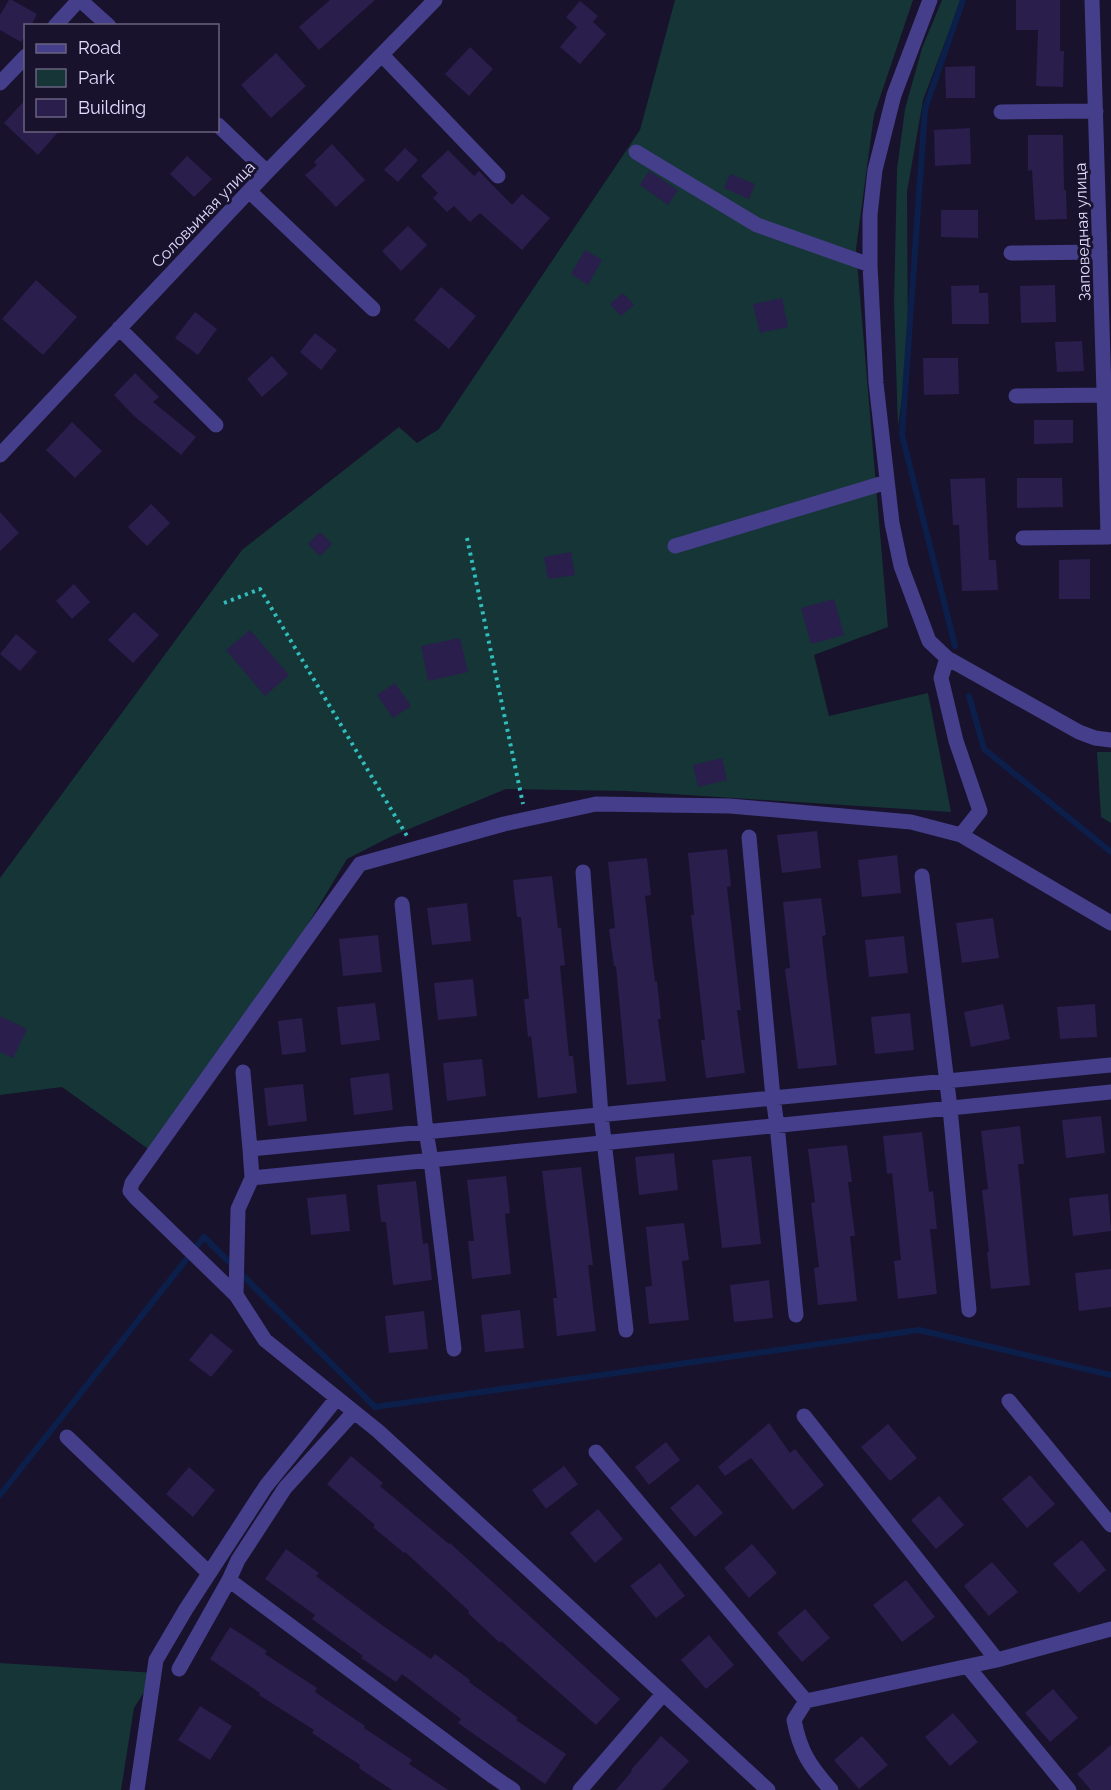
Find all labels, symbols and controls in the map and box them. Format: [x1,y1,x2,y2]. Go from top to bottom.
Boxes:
legend [24,24,219,132]
text: Road [78,37,121,58]
text: Park [78,67,115,88]
text: Building [78,97,146,118]
street label: Соловьиная улица [148,157,259,271]
street label: Заповедная улица [1071,162,1094,302]

